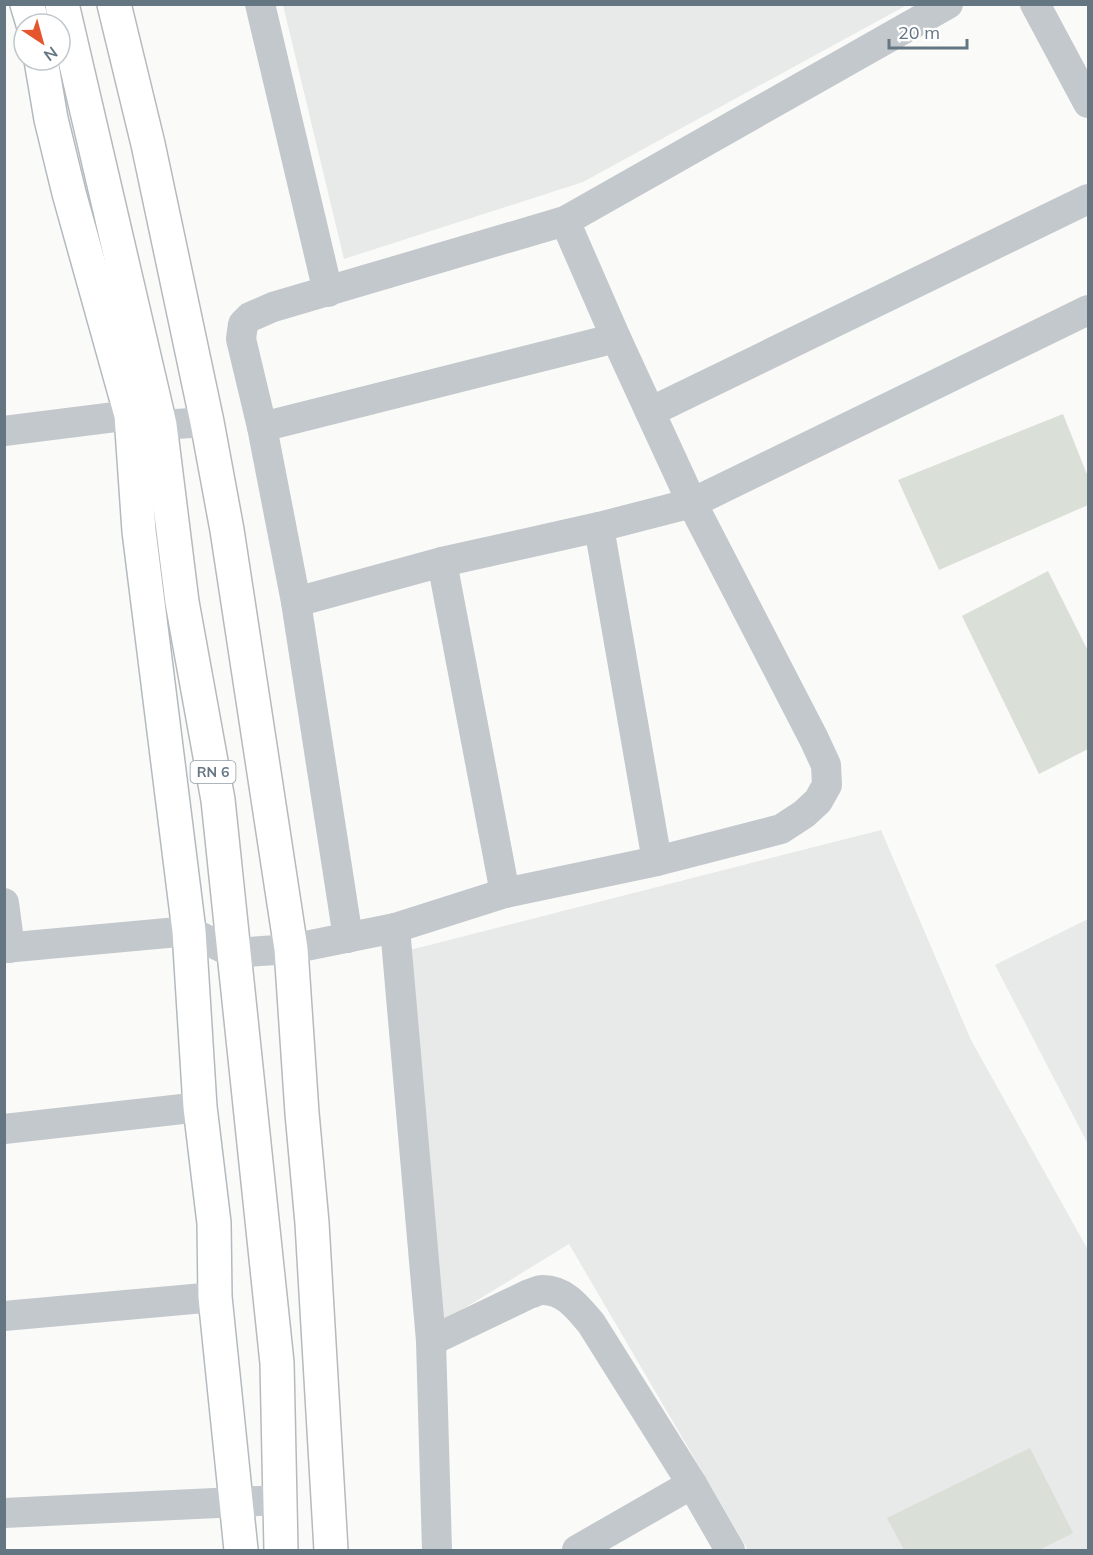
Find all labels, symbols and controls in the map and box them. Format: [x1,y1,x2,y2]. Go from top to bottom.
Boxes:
north arrow [12,12,72,72]
scale bar [889,12,967,50]
text: 20 m [898,21,940,44]
text: N [40,42,62,66]
road number: RN 6 [190,761,236,783]

